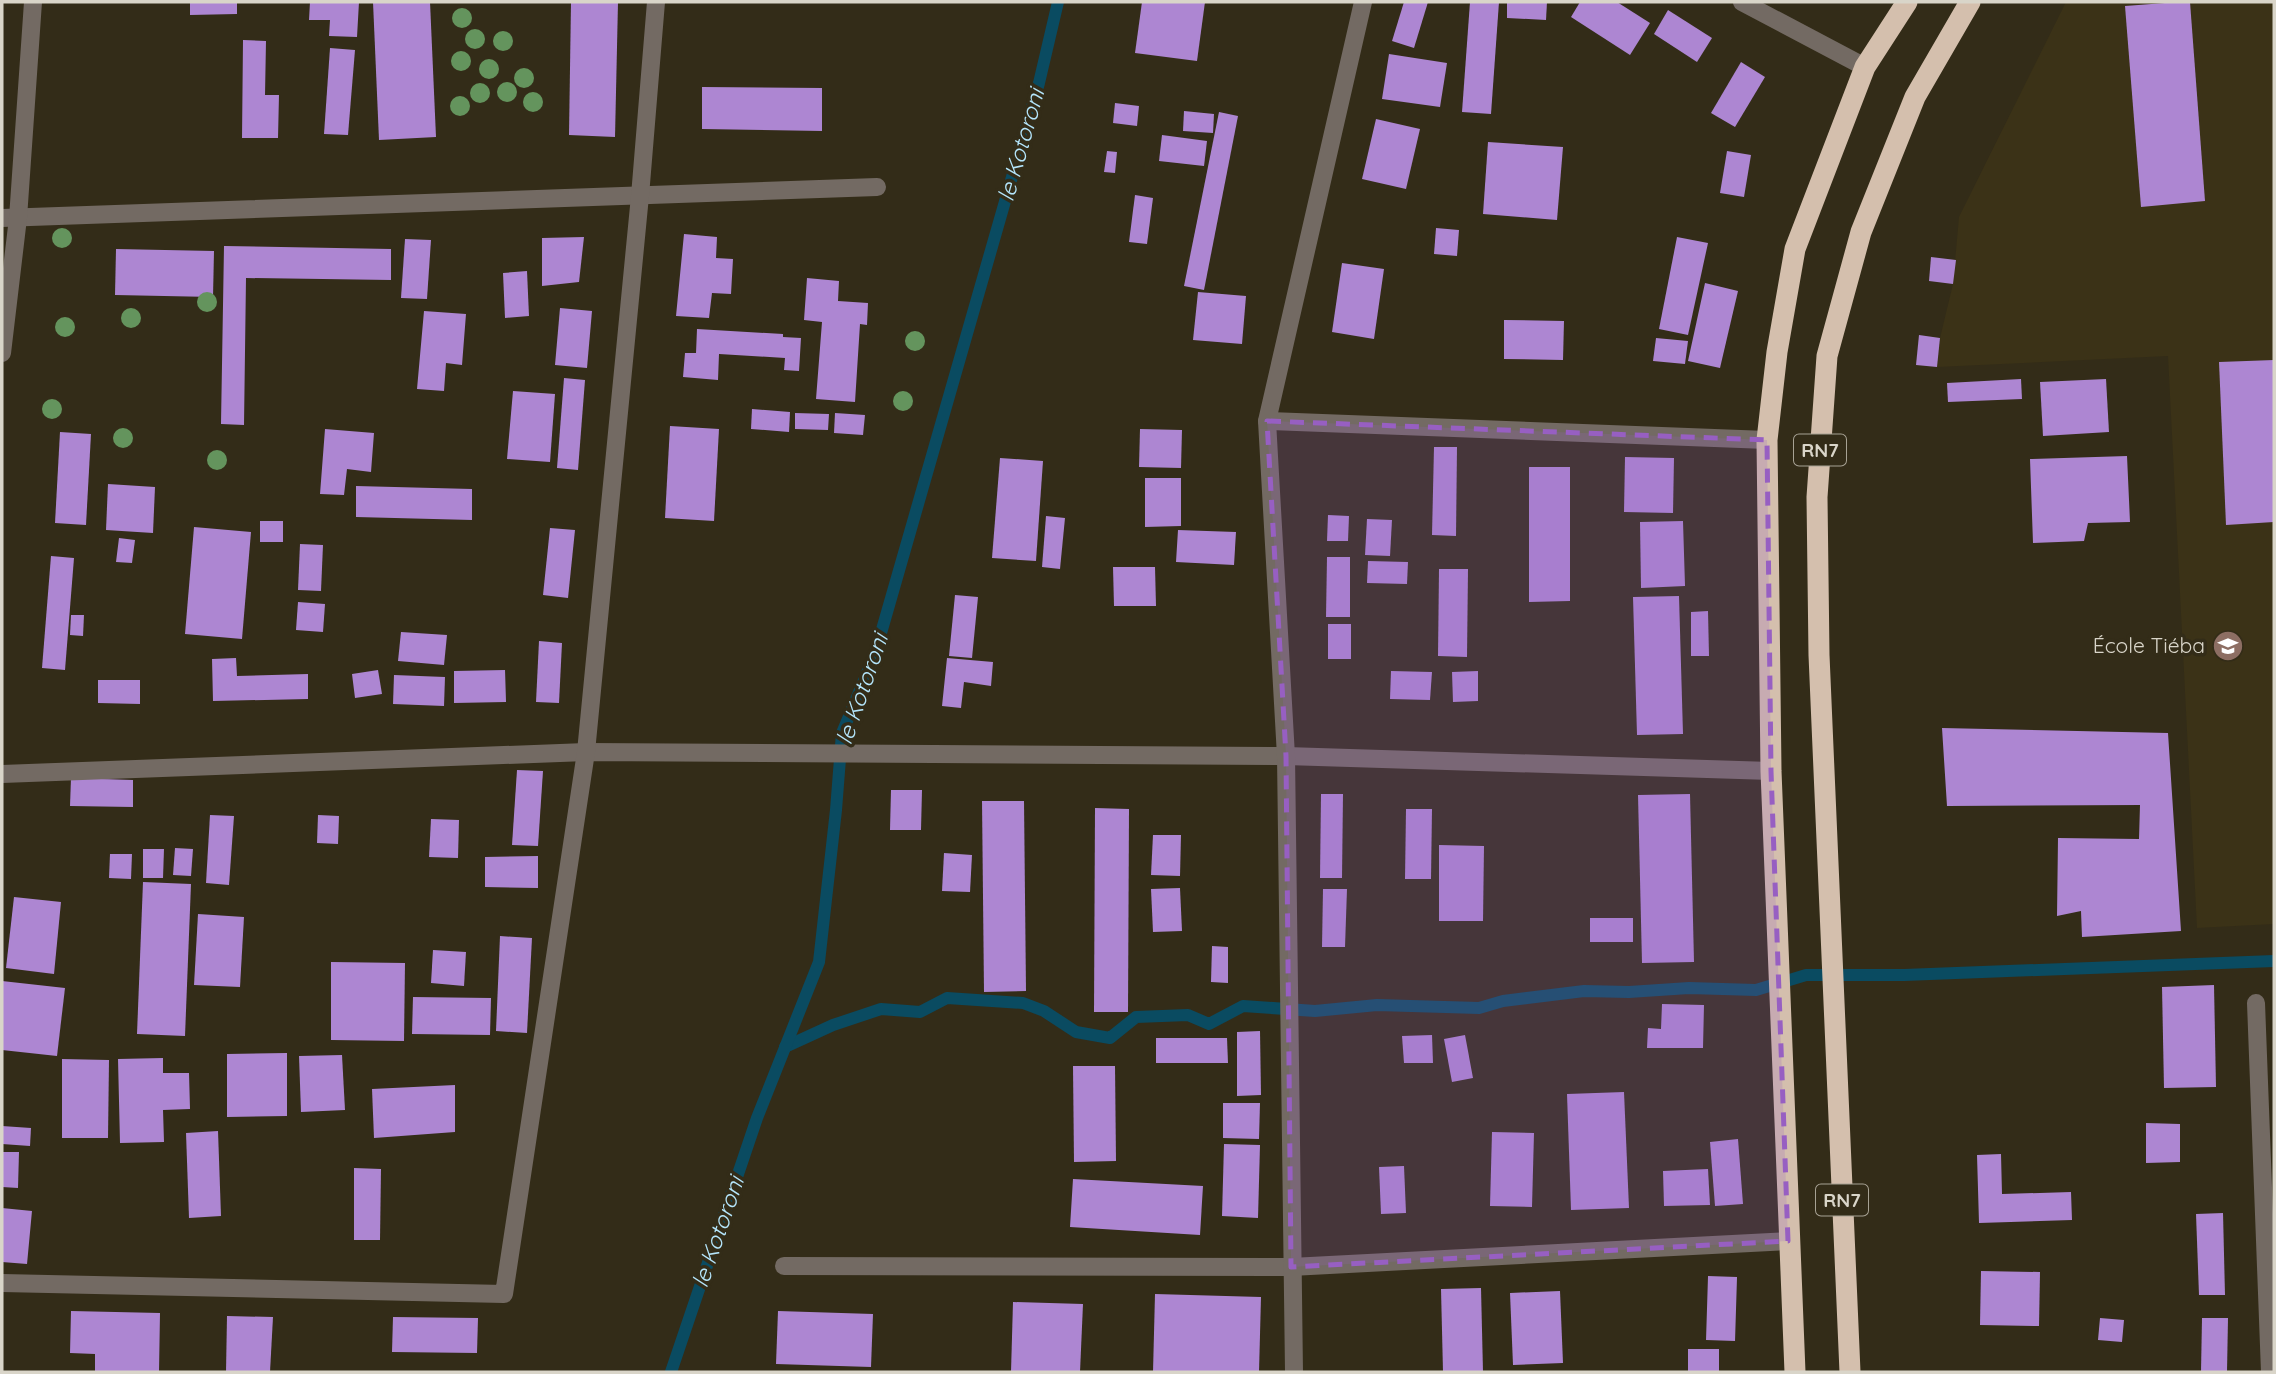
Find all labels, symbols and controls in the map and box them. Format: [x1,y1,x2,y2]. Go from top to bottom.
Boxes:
water label: le Kotoroni [991,82,1051,204]
road number: RN7 [1794,435,1846,466]
water label: le Kotoroni [829,627,895,748]
school or university icon: École Tiéba [2211,629,2245,663]
place label: École Tiéba [2093,632,2205,658]
water label: le Kotoroni [685,1170,751,1291]
road number: RN7 [1816,1184,1868,1216]

